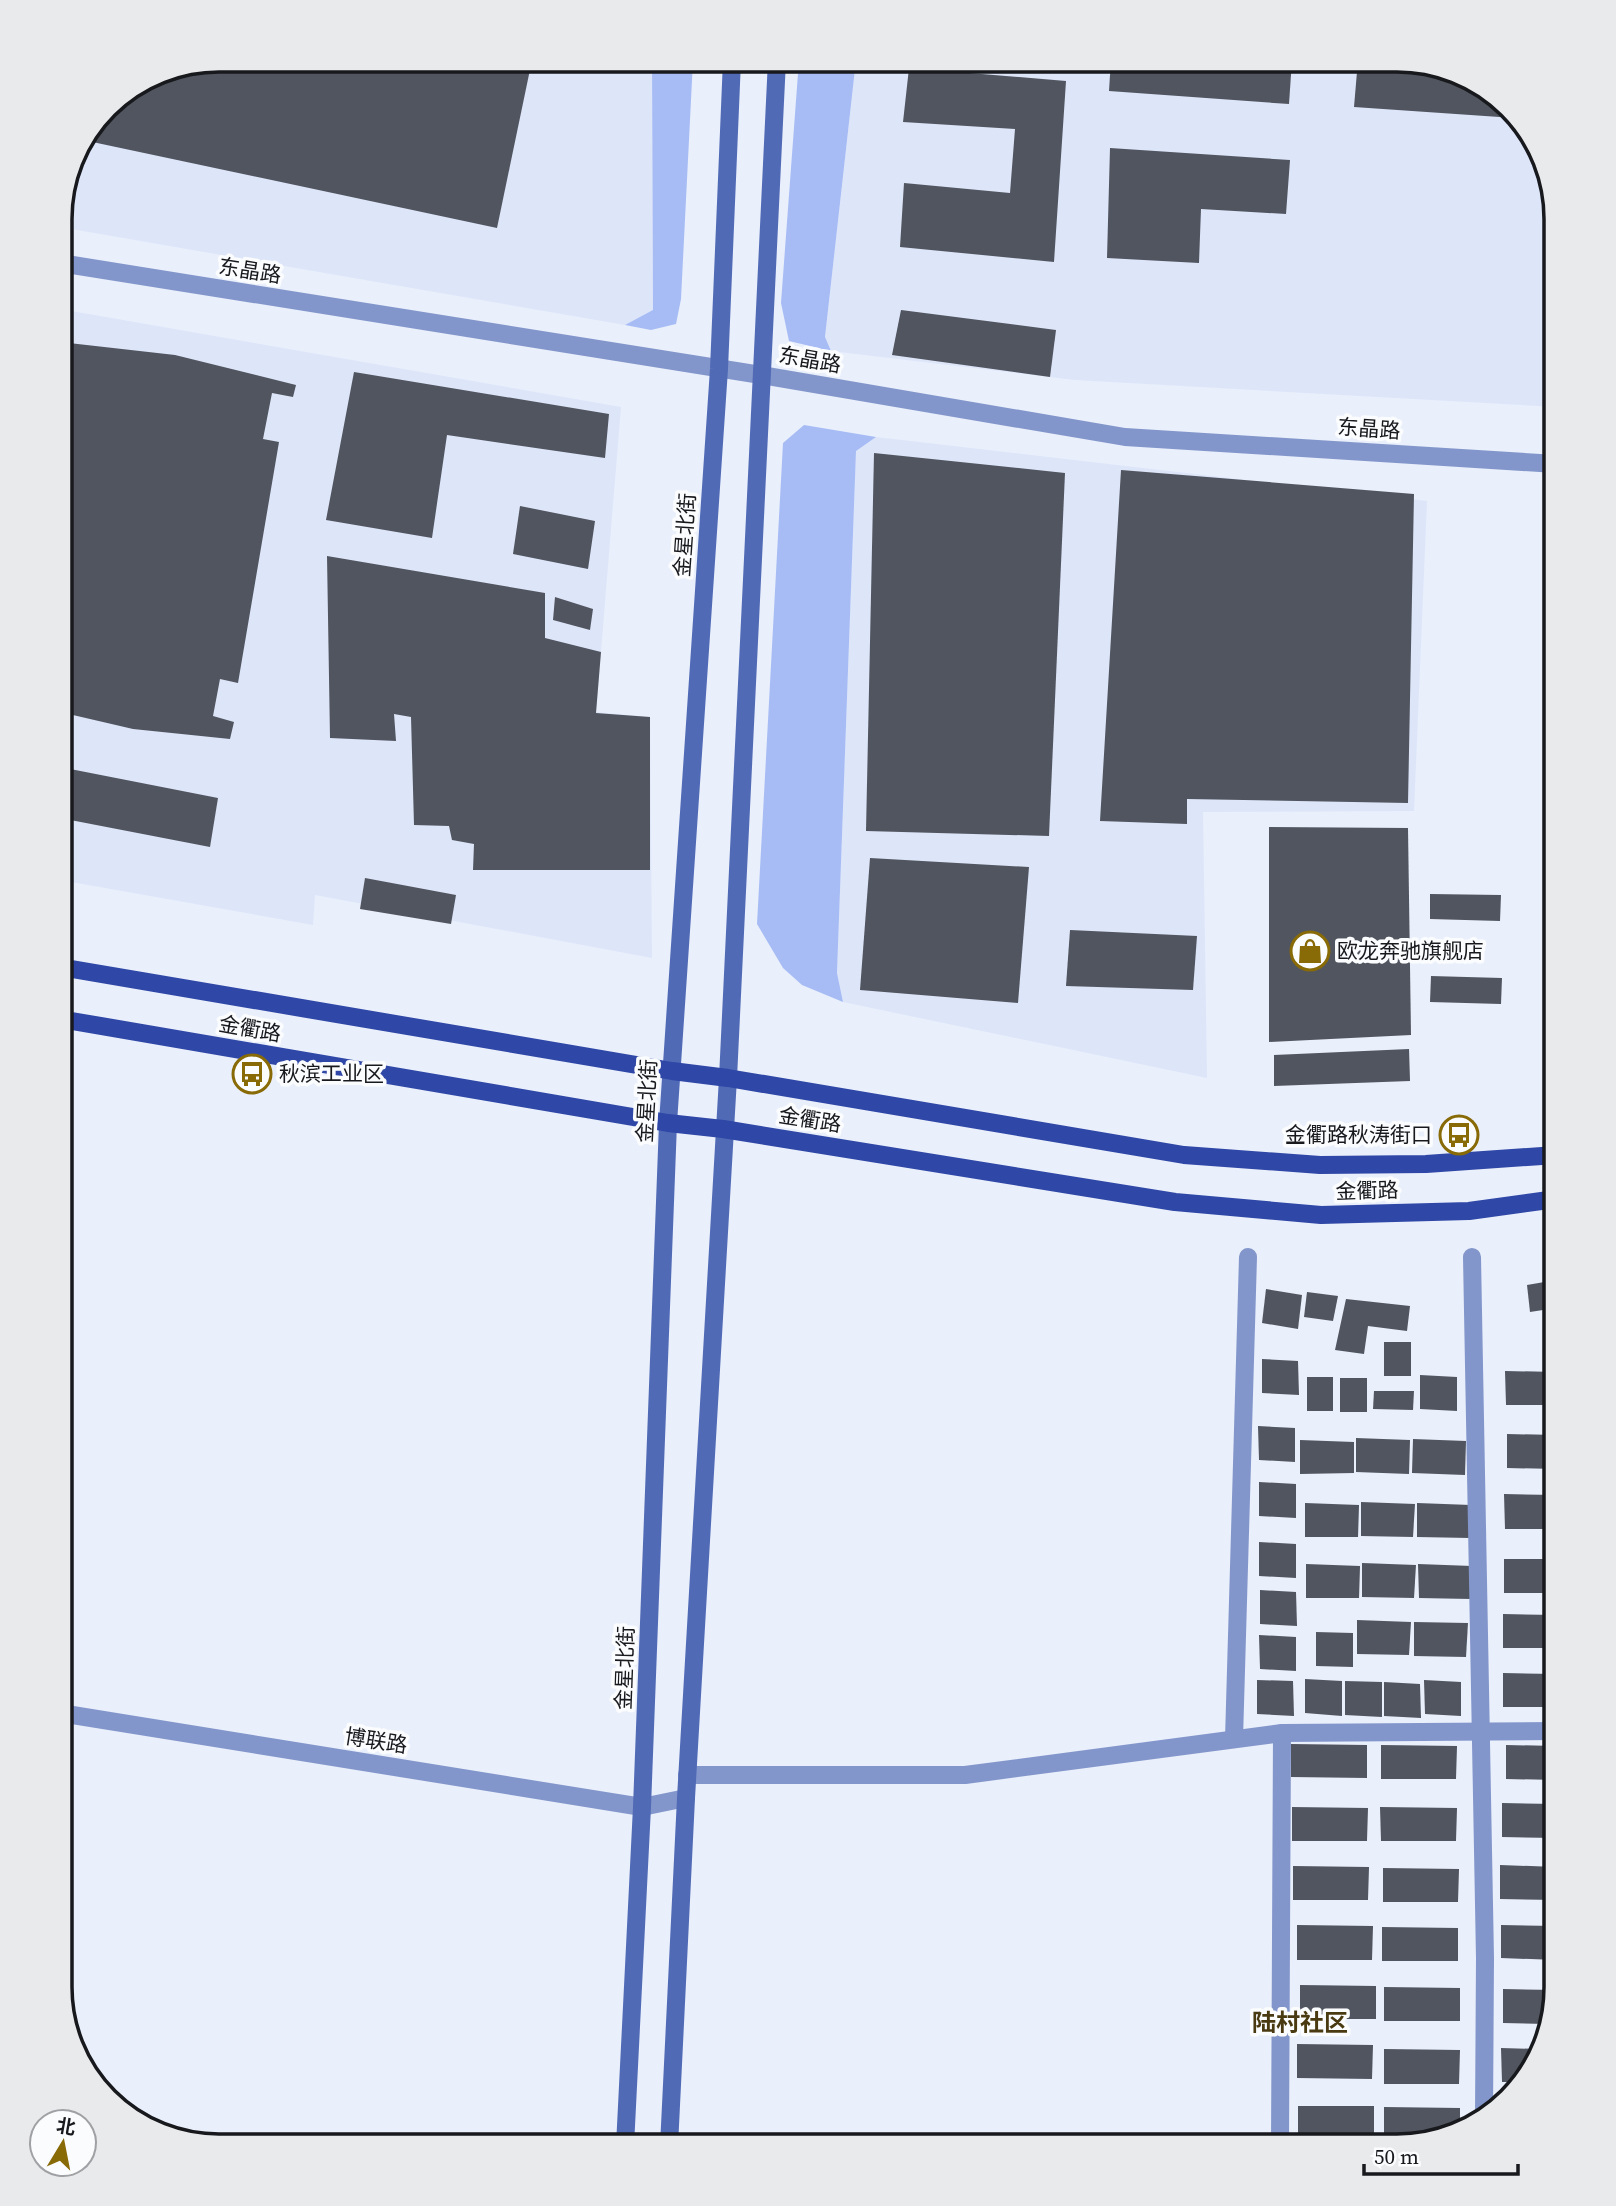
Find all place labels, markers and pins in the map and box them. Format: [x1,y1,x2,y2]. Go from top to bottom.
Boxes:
shop icon: 欧龙奔驰旗舰店 [1289,930,1331,972]
place label: 欧龙奔驰旗舰店 [1337,936,1484,965]
bus stop icon: 秋滨工业区 [231,1053,273,1095]
place label: 秋滨工业区 [279,1059,384,1088]
bus stop icon: 金衢路秋涛街口 [1438,1114,1480,1156]
place label: 金衢路秋涛街口 [1285,1120,1432,1149]

